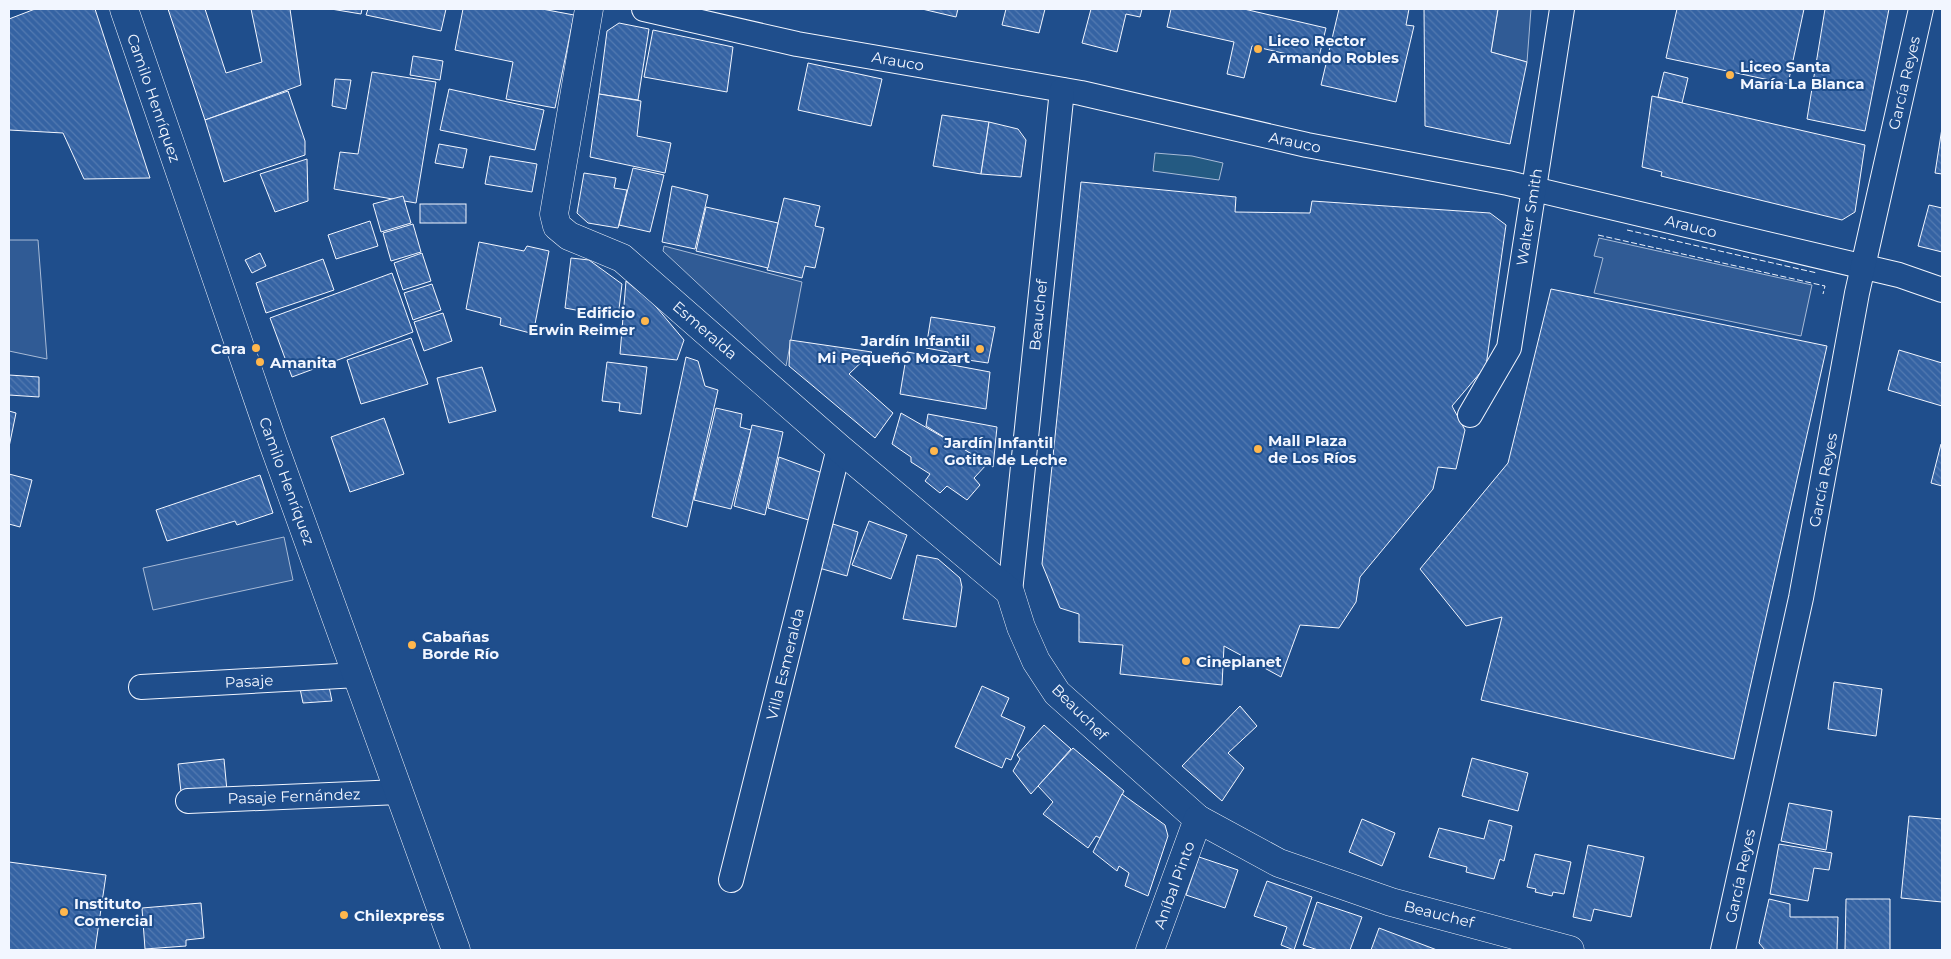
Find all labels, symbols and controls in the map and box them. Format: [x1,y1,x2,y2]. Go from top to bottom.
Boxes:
street label: Camilo Henríquez [123,31,185,165]
place label: Liceo Rector Armando Robles [1267,31,1399,67]
street label: García Reyes [1884,34,1924,132]
marker: Liceo Rector Armando Robles [1252,43,1264,55]
street label: Arauco [870,47,926,75]
place label: Liceo Santa María La Blanca [1740,57,1864,93]
marker: Liceo Santa María La Blanca [1724,69,1736,81]
street label: Arauco [1267,127,1323,157]
street label: Walter Smith [1512,167,1546,267]
street label: Arauco [1663,210,1719,242]
street label: Beauchef [1025,277,1051,352]
street label: Esmeralda [669,297,741,363]
place label: Edificio Erwin Reimer [528,303,636,339]
marker: Edificio Erwin Reimer [639,315,651,327]
place label: Jardín Infantil Mi Pequeño Mozart [817,331,970,367]
place label: Cara [211,339,246,358]
marker: Cara [250,342,262,354]
marker: Jardín Infantil Mi Pequeño Mozart [974,343,986,355]
place label: Amanita [269,353,337,372]
marker: Amanita [254,356,266,368]
street label: Camilo Henríquez [255,414,319,548]
place label: Mall Plaza de Los Ríos [1268,431,1356,467]
street label: García Reyes [1805,431,1841,529]
place label: Jardín Infantil Gotita de Leche [943,433,1067,469]
marker: Mall Plaza de Los Ríos [1252,443,1264,455]
marker: Jardín Infantil Gotita de Leche [928,445,940,457]
street label: Villa Esmeralda [762,606,808,722]
place label: Cabañas Borde Río [422,627,499,663]
marker: Cabañas Borde Río [406,639,418,651]
place label: Cineplanet [1196,652,1282,671]
marker: Cineplanet [1180,655,1192,667]
street label: Pasaje [224,670,274,692]
street label: Beauchef [1048,680,1113,745]
street label: Pasaje Fernández [227,784,361,808]
street label: García Reyes [1721,827,1759,925]
street label: Aníbal Pinto [1149,839,1199,931]
place label: Instituto Comercial [74,894,153,930]
street label: Beauchef [1402,896,1477,932]
marker: Instituto Comercial [58,906,70,918]
place label: Chilexpress [354,906,445,925]
marker: Chilexpress [338,909,350,921]

